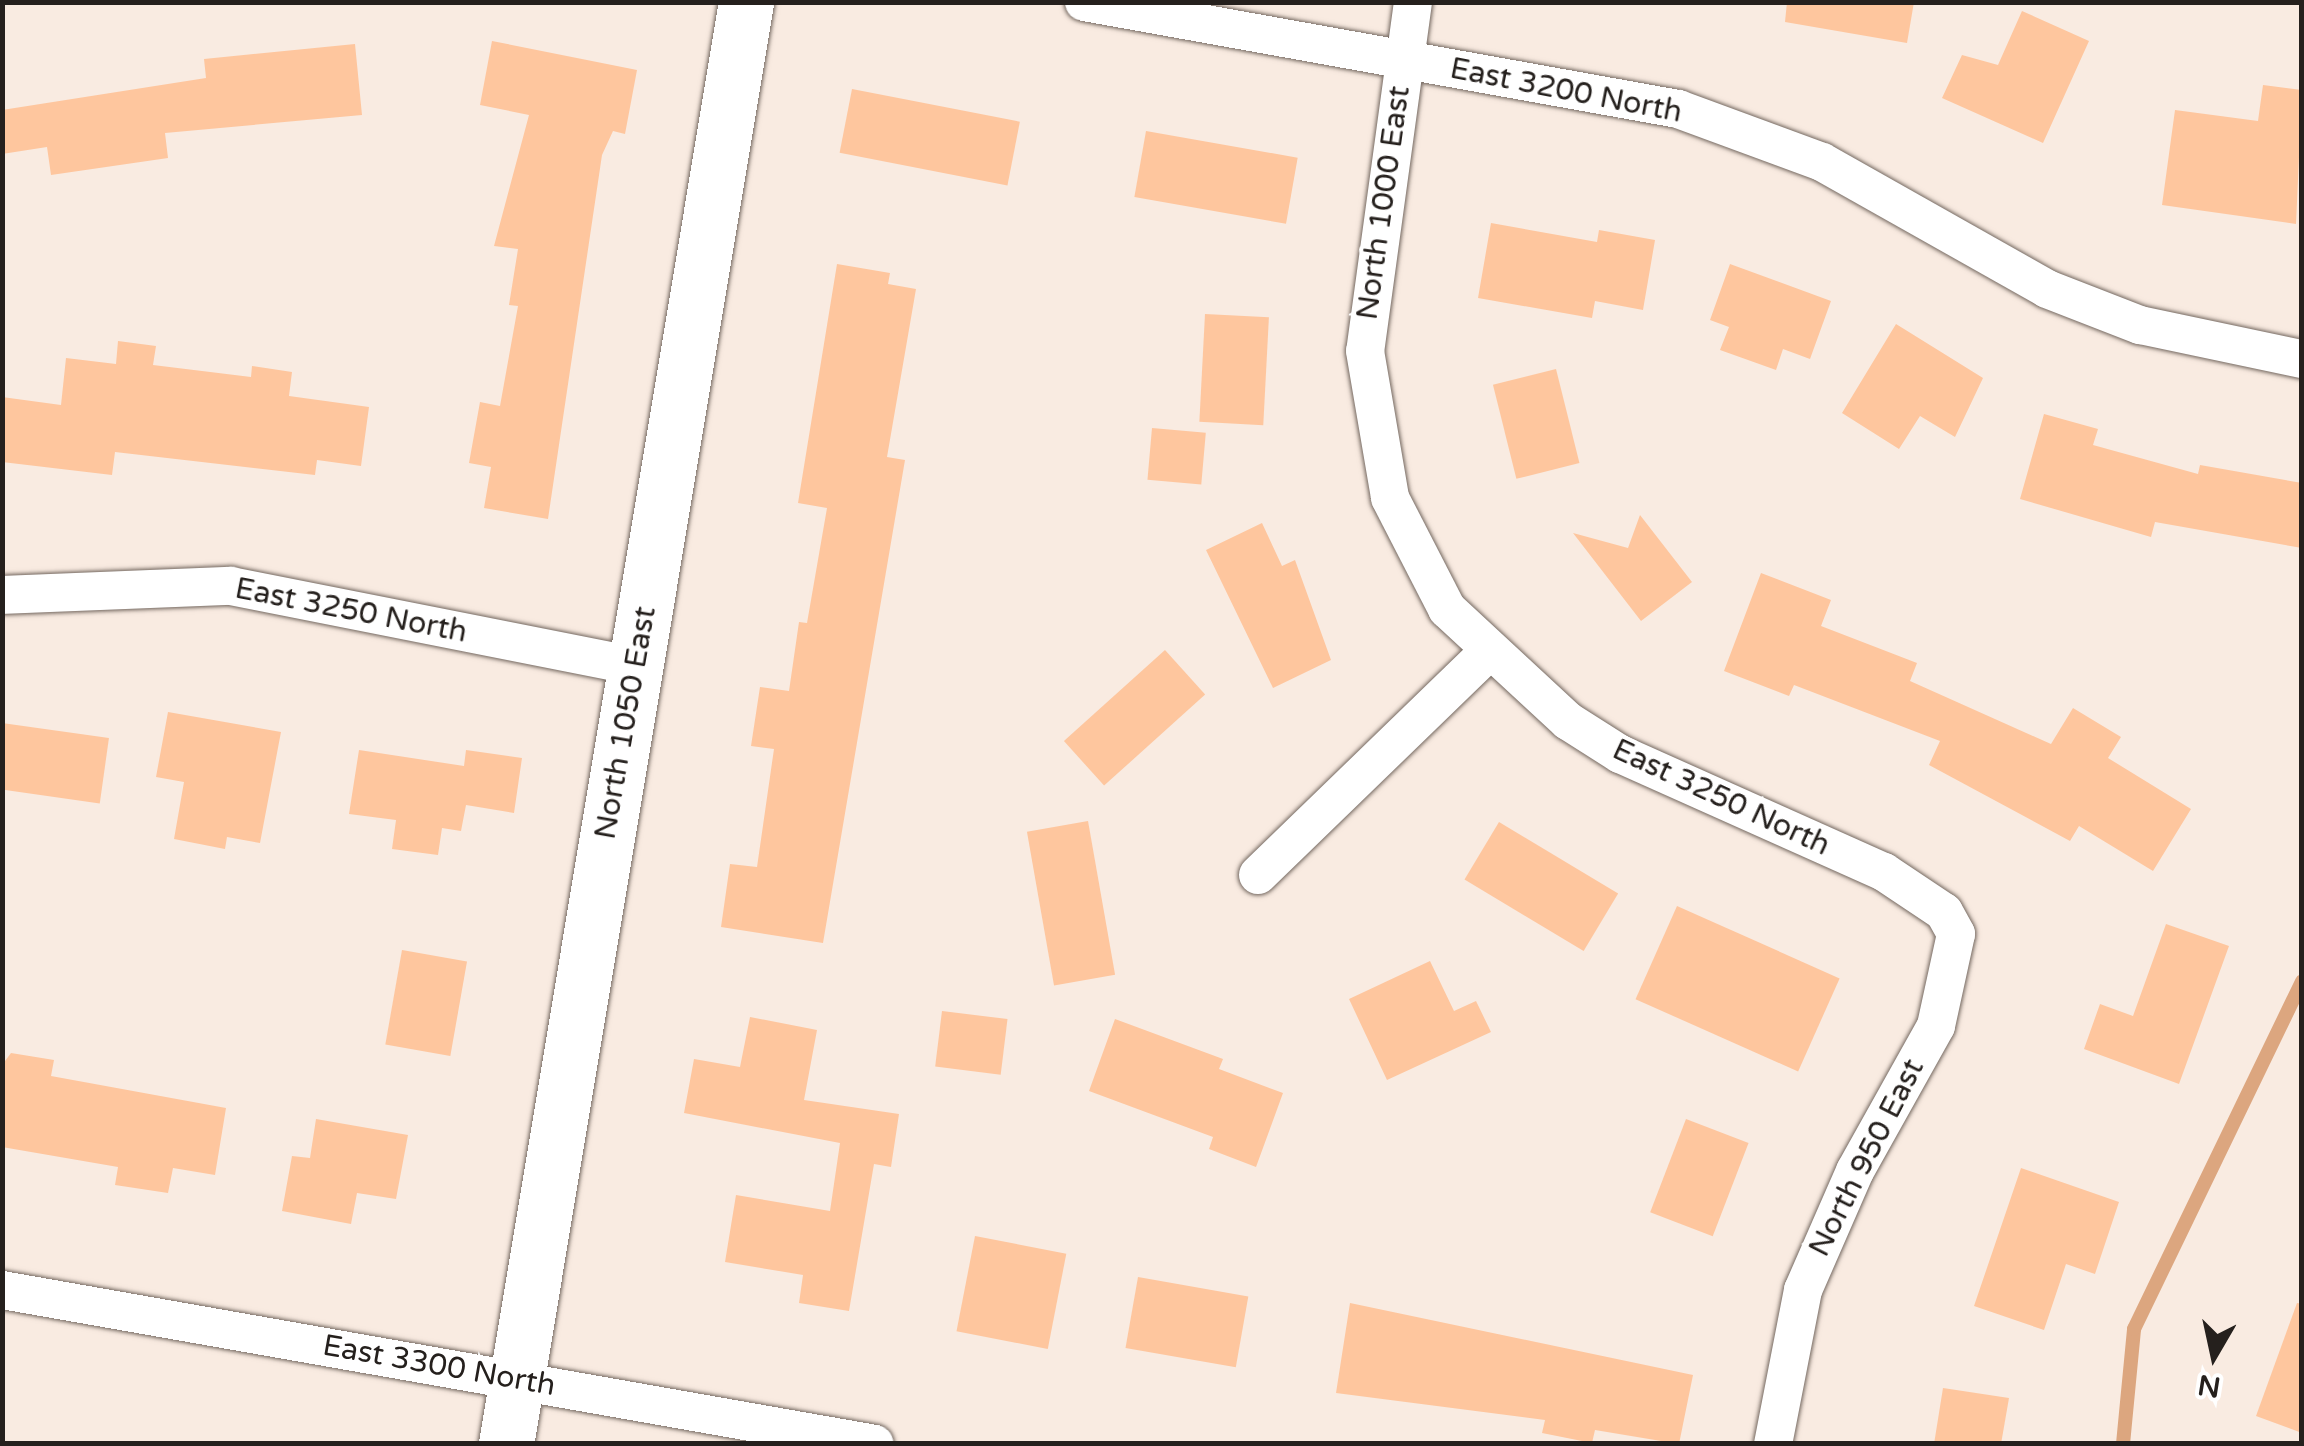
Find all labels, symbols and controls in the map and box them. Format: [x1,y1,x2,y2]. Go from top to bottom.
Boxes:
street label: East 3200 North [1447,51,1685,131]
street label: North 1000 East [1350,84,1418,322]
street label: East 3250 North [232,571,470,651]
street label: North 1050 East [588,604,664,842]
street label: East 3250 North [1607,732,1835,864]
street label: North 950 East [1802,1053,1932,1263]
north arrow [2164,1306,2264,1406]
street label: East 3300 North [320,1328,558,1404]
text: N [2196,1367,2223,1404]

